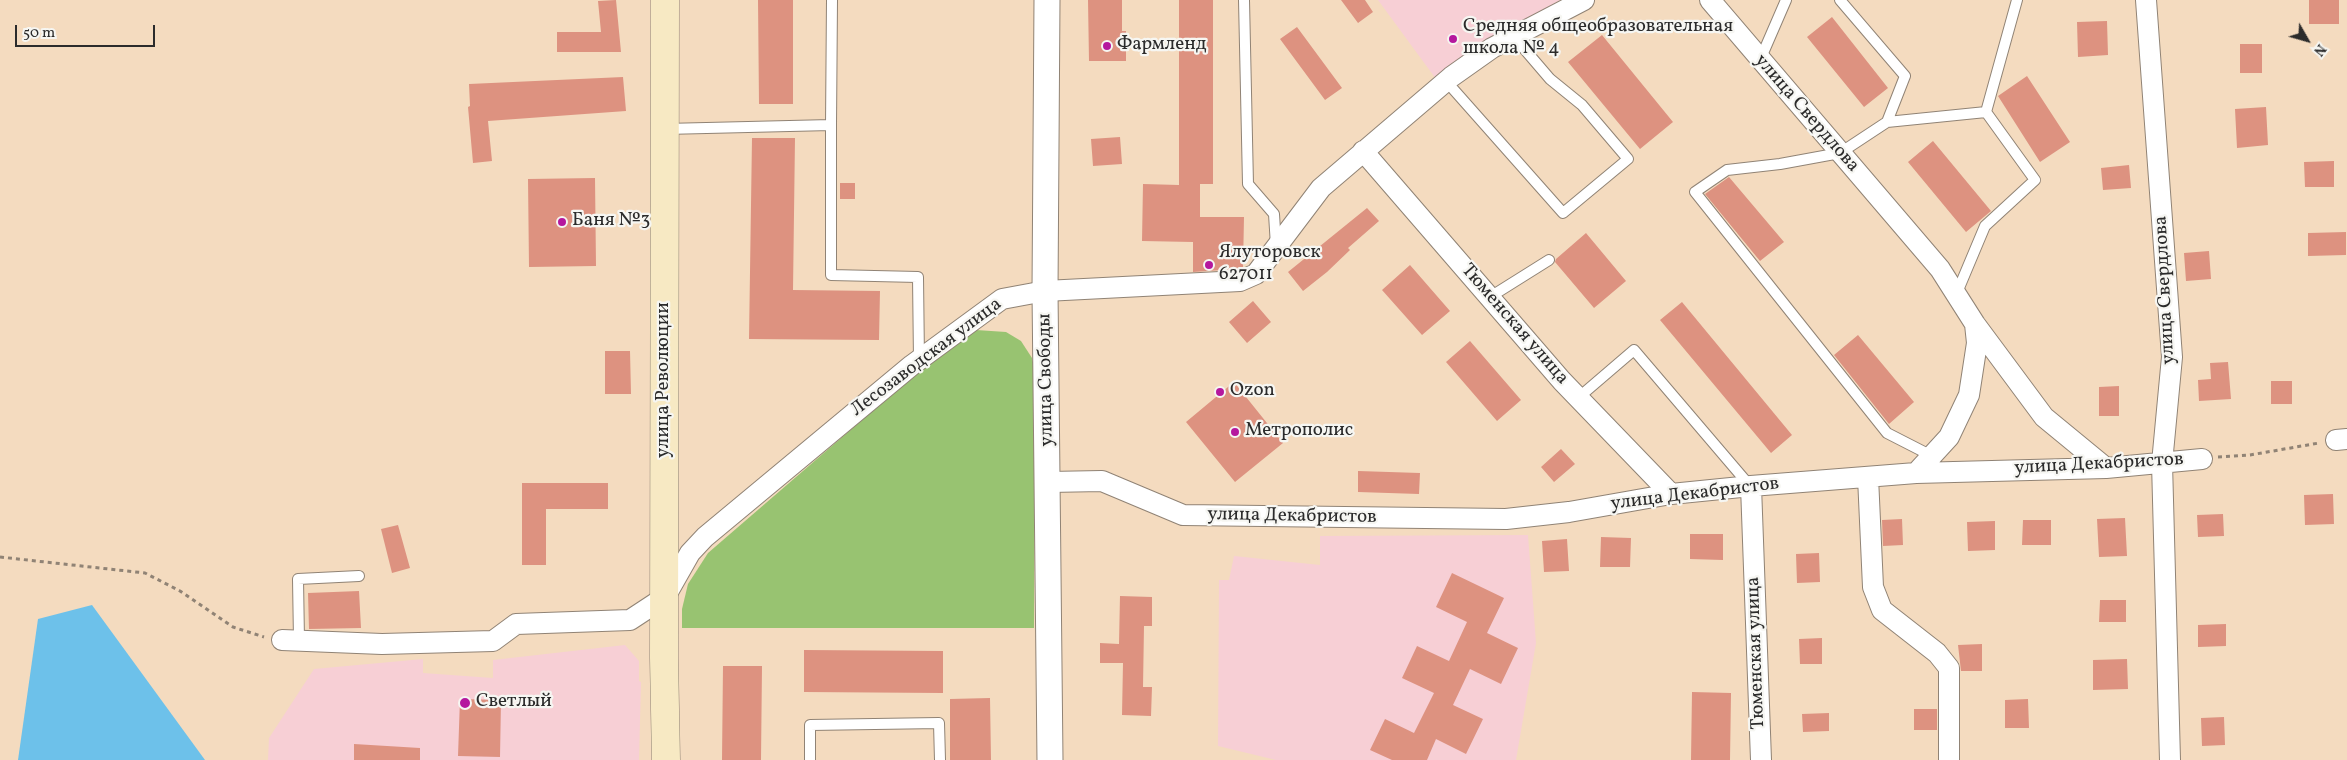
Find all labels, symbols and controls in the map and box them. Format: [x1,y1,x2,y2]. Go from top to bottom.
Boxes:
scale bar [18,15,158,47]
north arrow [2282,15,2332,65]
place label: Средняя общеобразовательная школа № 4 [1463,17,1733,61]
text: 50 m [23,23,55,44]
marker: Средняя общеобразовательная школа № 4 [1447,33,1459,45]
place label: Фармленд [1117,35,1207,57]
marker: Фармленд [1101,40,1113,52]
text: N [2309,40,2330,59]
street label: улица Свердлова [1749,50,1863,178]
place label: Баня №3 [572,211,650,233]
street label: улица Свердлова [2151,215,2181,365]
marker: Баня №3 [556,216,568,228]
place label: Ялуторовск 627011 [1219,243,1321,287]
marker: Ялуторовск 627011 [1203,259,1215,271]
street label: Тюменская улица [1455,260,1573,390]
street label: Лесозаводская улица [847,294,1007,422]
street label: улица Революции [654,302,676,458]
street label: улица Свободы [1034,313,1060,447]
place label: Ozon [1230,381,1275,403]
marker: Ozon [1214,386,1226,398]
place label: Метрополис [1245,421,1353,443]
marker: Метрополис [1229,426,1241,438]
street label: улица Декабристов [2014,449,2184,481]
street label: улица Декабристов [1610,473,1780,517]
street label: улица Декабристов [1207,504,1377,530]
street label: Тюменская улица [1743,576,1771,730]
place label: Светлый [476,692,552,714]
marker: Светлый [458,696,472,710]

